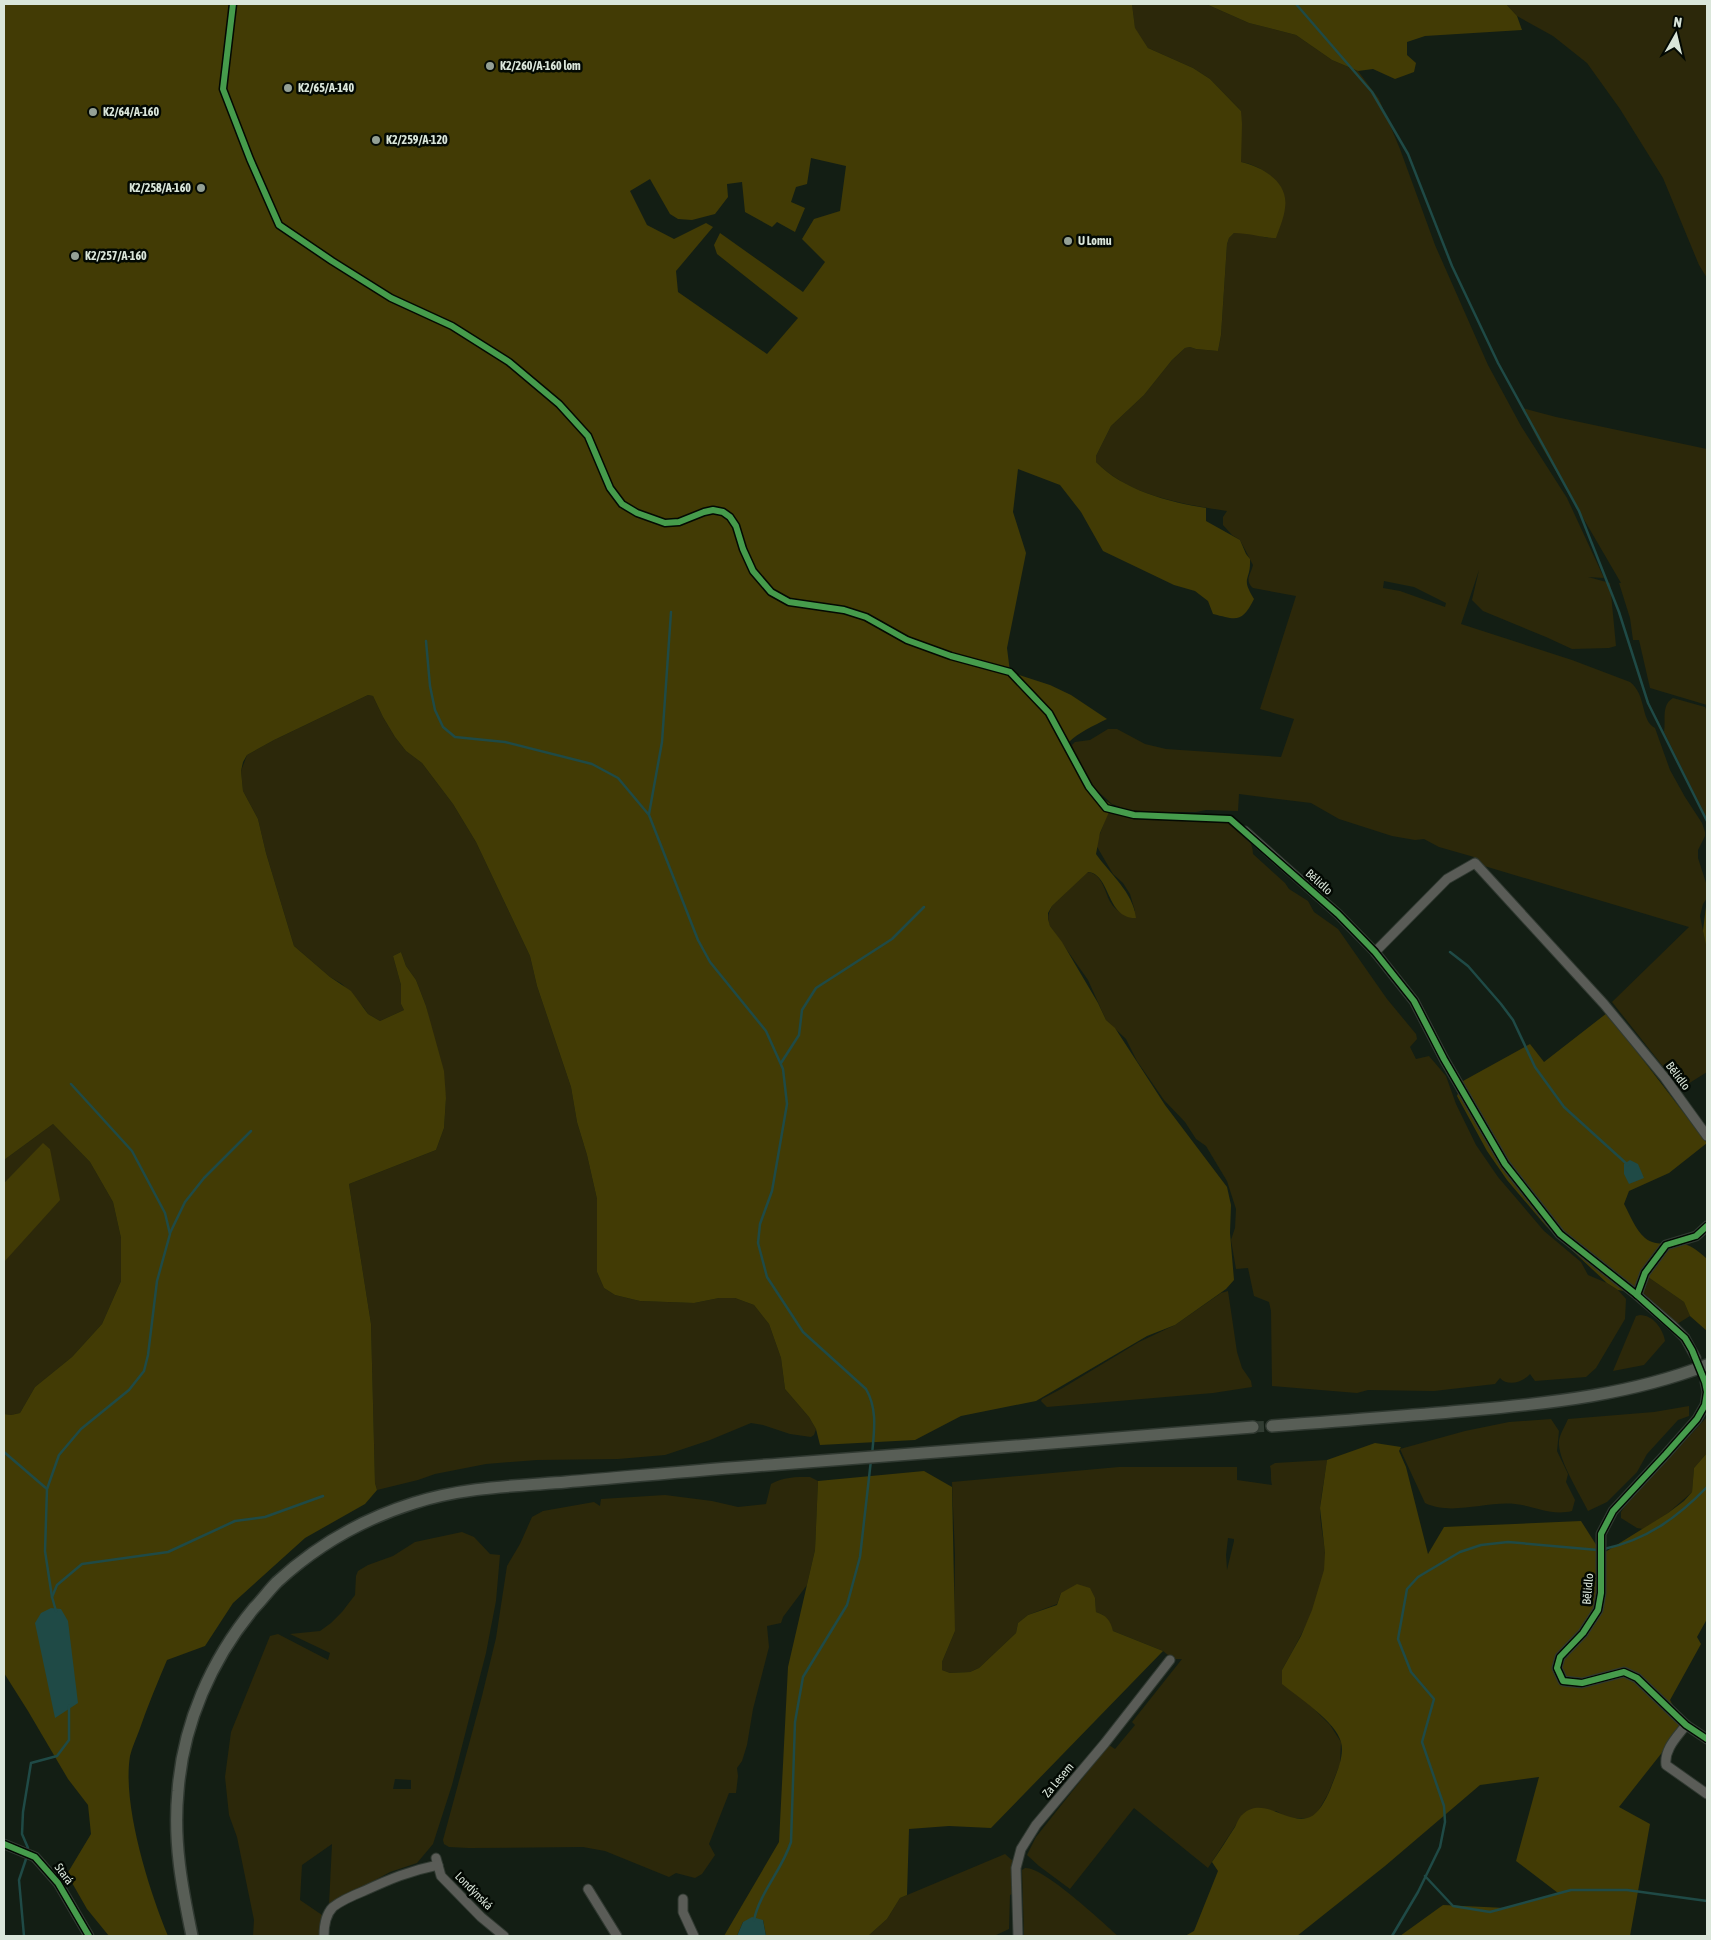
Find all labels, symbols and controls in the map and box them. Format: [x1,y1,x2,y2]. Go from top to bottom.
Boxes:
north arrow [1651,10,1701,60]
text: N [1673,14,1683,31]
place label: K2/260/A-160 lom [500,59,581,73]
marker: K2/260/A-160 lom [484,60,496,72]
place label: K2/65/A-140 [298,81,354,95]
marker: K2/65/A-140 [282,82,294,94]
place label: K2/64/A-160 [103,105,159,119]
marker: K2/64/A-160 [87,106,99,118]
place label: K2/259/A-120 [386,133,448,147]
marker: K2/259/A-120 [370,134,382,146]
place label: K2/258/A-160 [129,181,191,195]
marker: K2/258/A-160 [195,182,207,194]
place label: U Lomu [1078,234,1112,248]
marker: U Lomu [1062,235,1074,247]
place label: K2/257/A-160 [85,249,147,263]
marker: K2/257/A-160 [69,250,81,262]
street label: Bělidlo [1303,866,1336,898]
street label: Bělidlo [1663,1059,1693,1093]
street label: Bělidlo [1580,1572,1596,1605]
street label: Za Lesem [1039,1760,1077,1800]
street label: Stará [51,1861,77,1887]
street label: Londýnská [452,1869,496,1913]

